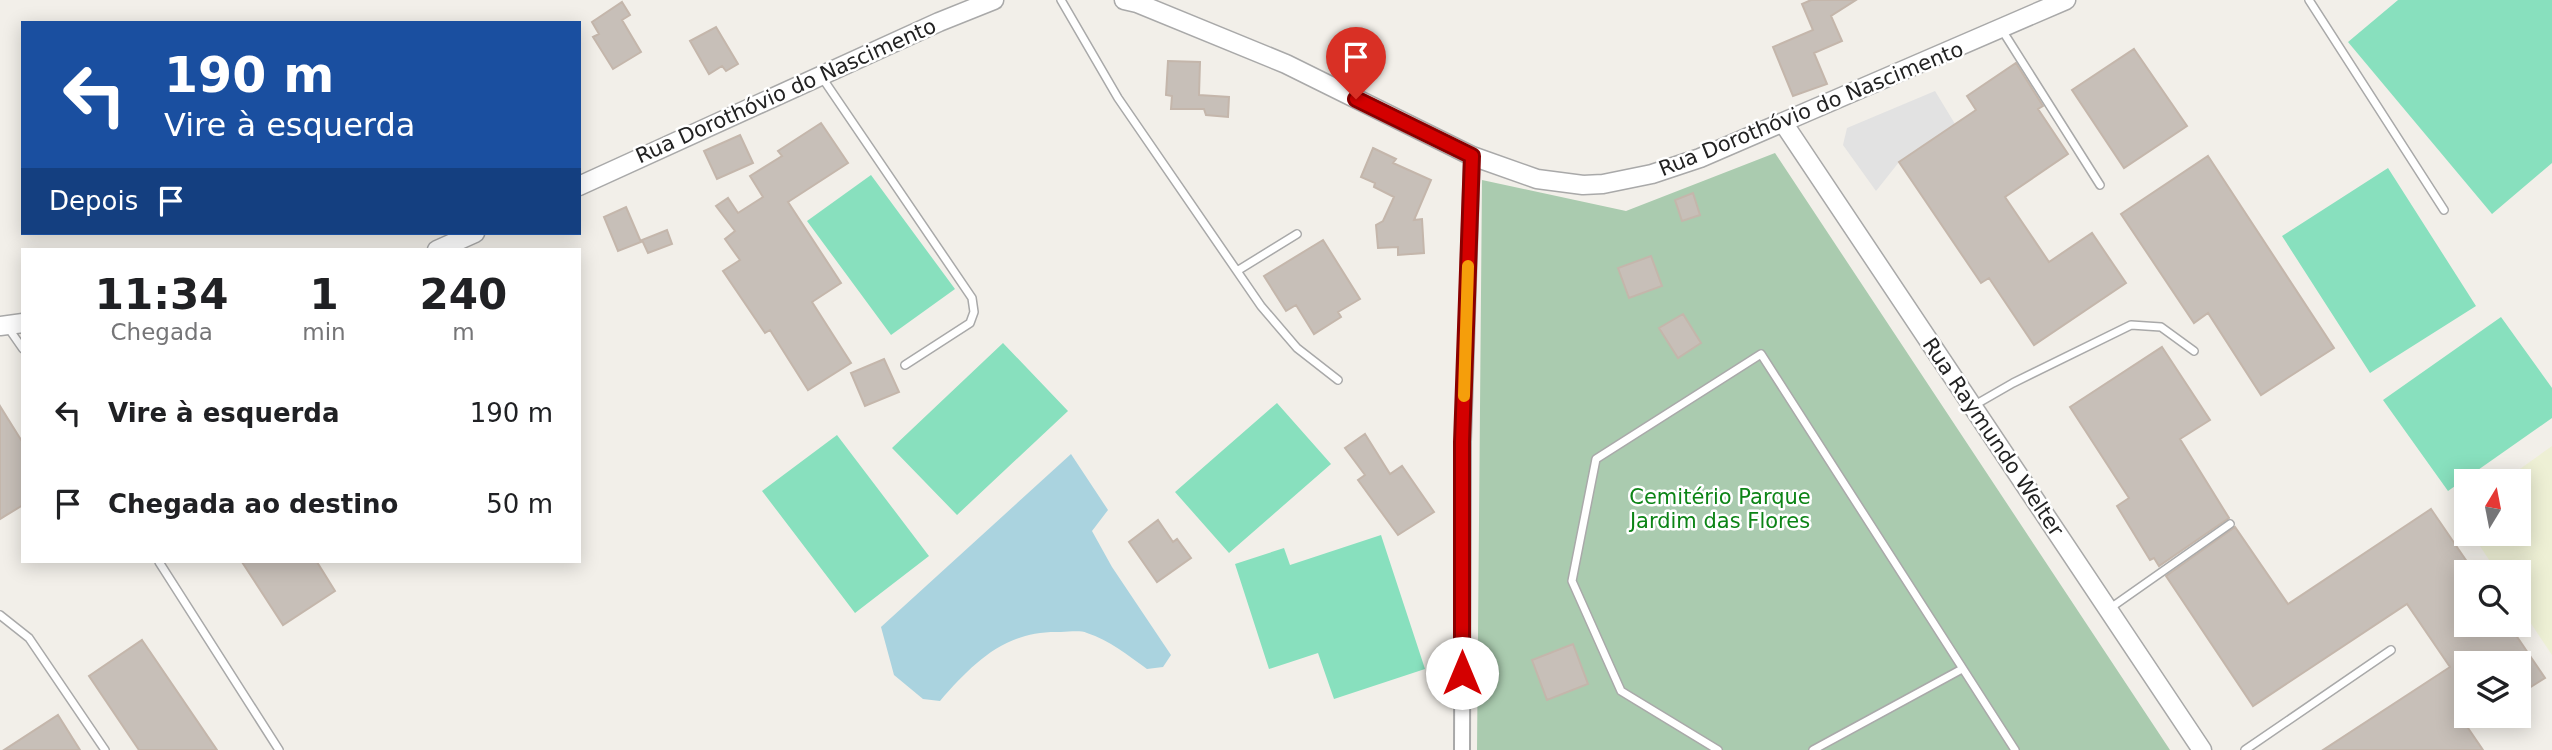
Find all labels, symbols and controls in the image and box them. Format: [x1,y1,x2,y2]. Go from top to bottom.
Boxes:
street label: Rua Dorothóvio do Nascimento [632,14,940,168]
pin [1326,27,1386,99]
street label: Rua Dorothóvio do Nascimento [1655,37,1967,181]
icon: arrive [1337,38,1375,76]
text: 190 m [164,47,334,104]
icon: left [49,49,140,140]
text: Vire à esquerda [164,106,415,144]
icon: arrive [152,182,190,220]
text: Depois [49,186,138,216]
text: 11:34 [95,270,229,319]
text: 1 [309,270,339,319]
text: 240 [420,270,507,319]
text: Chegada [111,319,213,345]
text: min [302,319,346,345]
text: m [452,319,475,345]
street label: Rua Raymundo Welter [1918,333,2069,541]
icon: left [49,394,87,432]
text: Vire à esquerda [108,398,340,428]
text: 190 m [470,398,553,428]
north arrow [2454,469,2530,546]
map controls [2454,469,2531,728]
icon: arrive [49,485,87,523]
park label: Cemitério Parque Jardim das Flores [1628,485,1811,533]
text: Chegada ao destino [108,489,398,519]
text: 50 m [486,489,553,519]
button: search [2454,560,2531,637]
position arrow [1425,636,1499,710]
button: layers [2454,651,2531,728]

